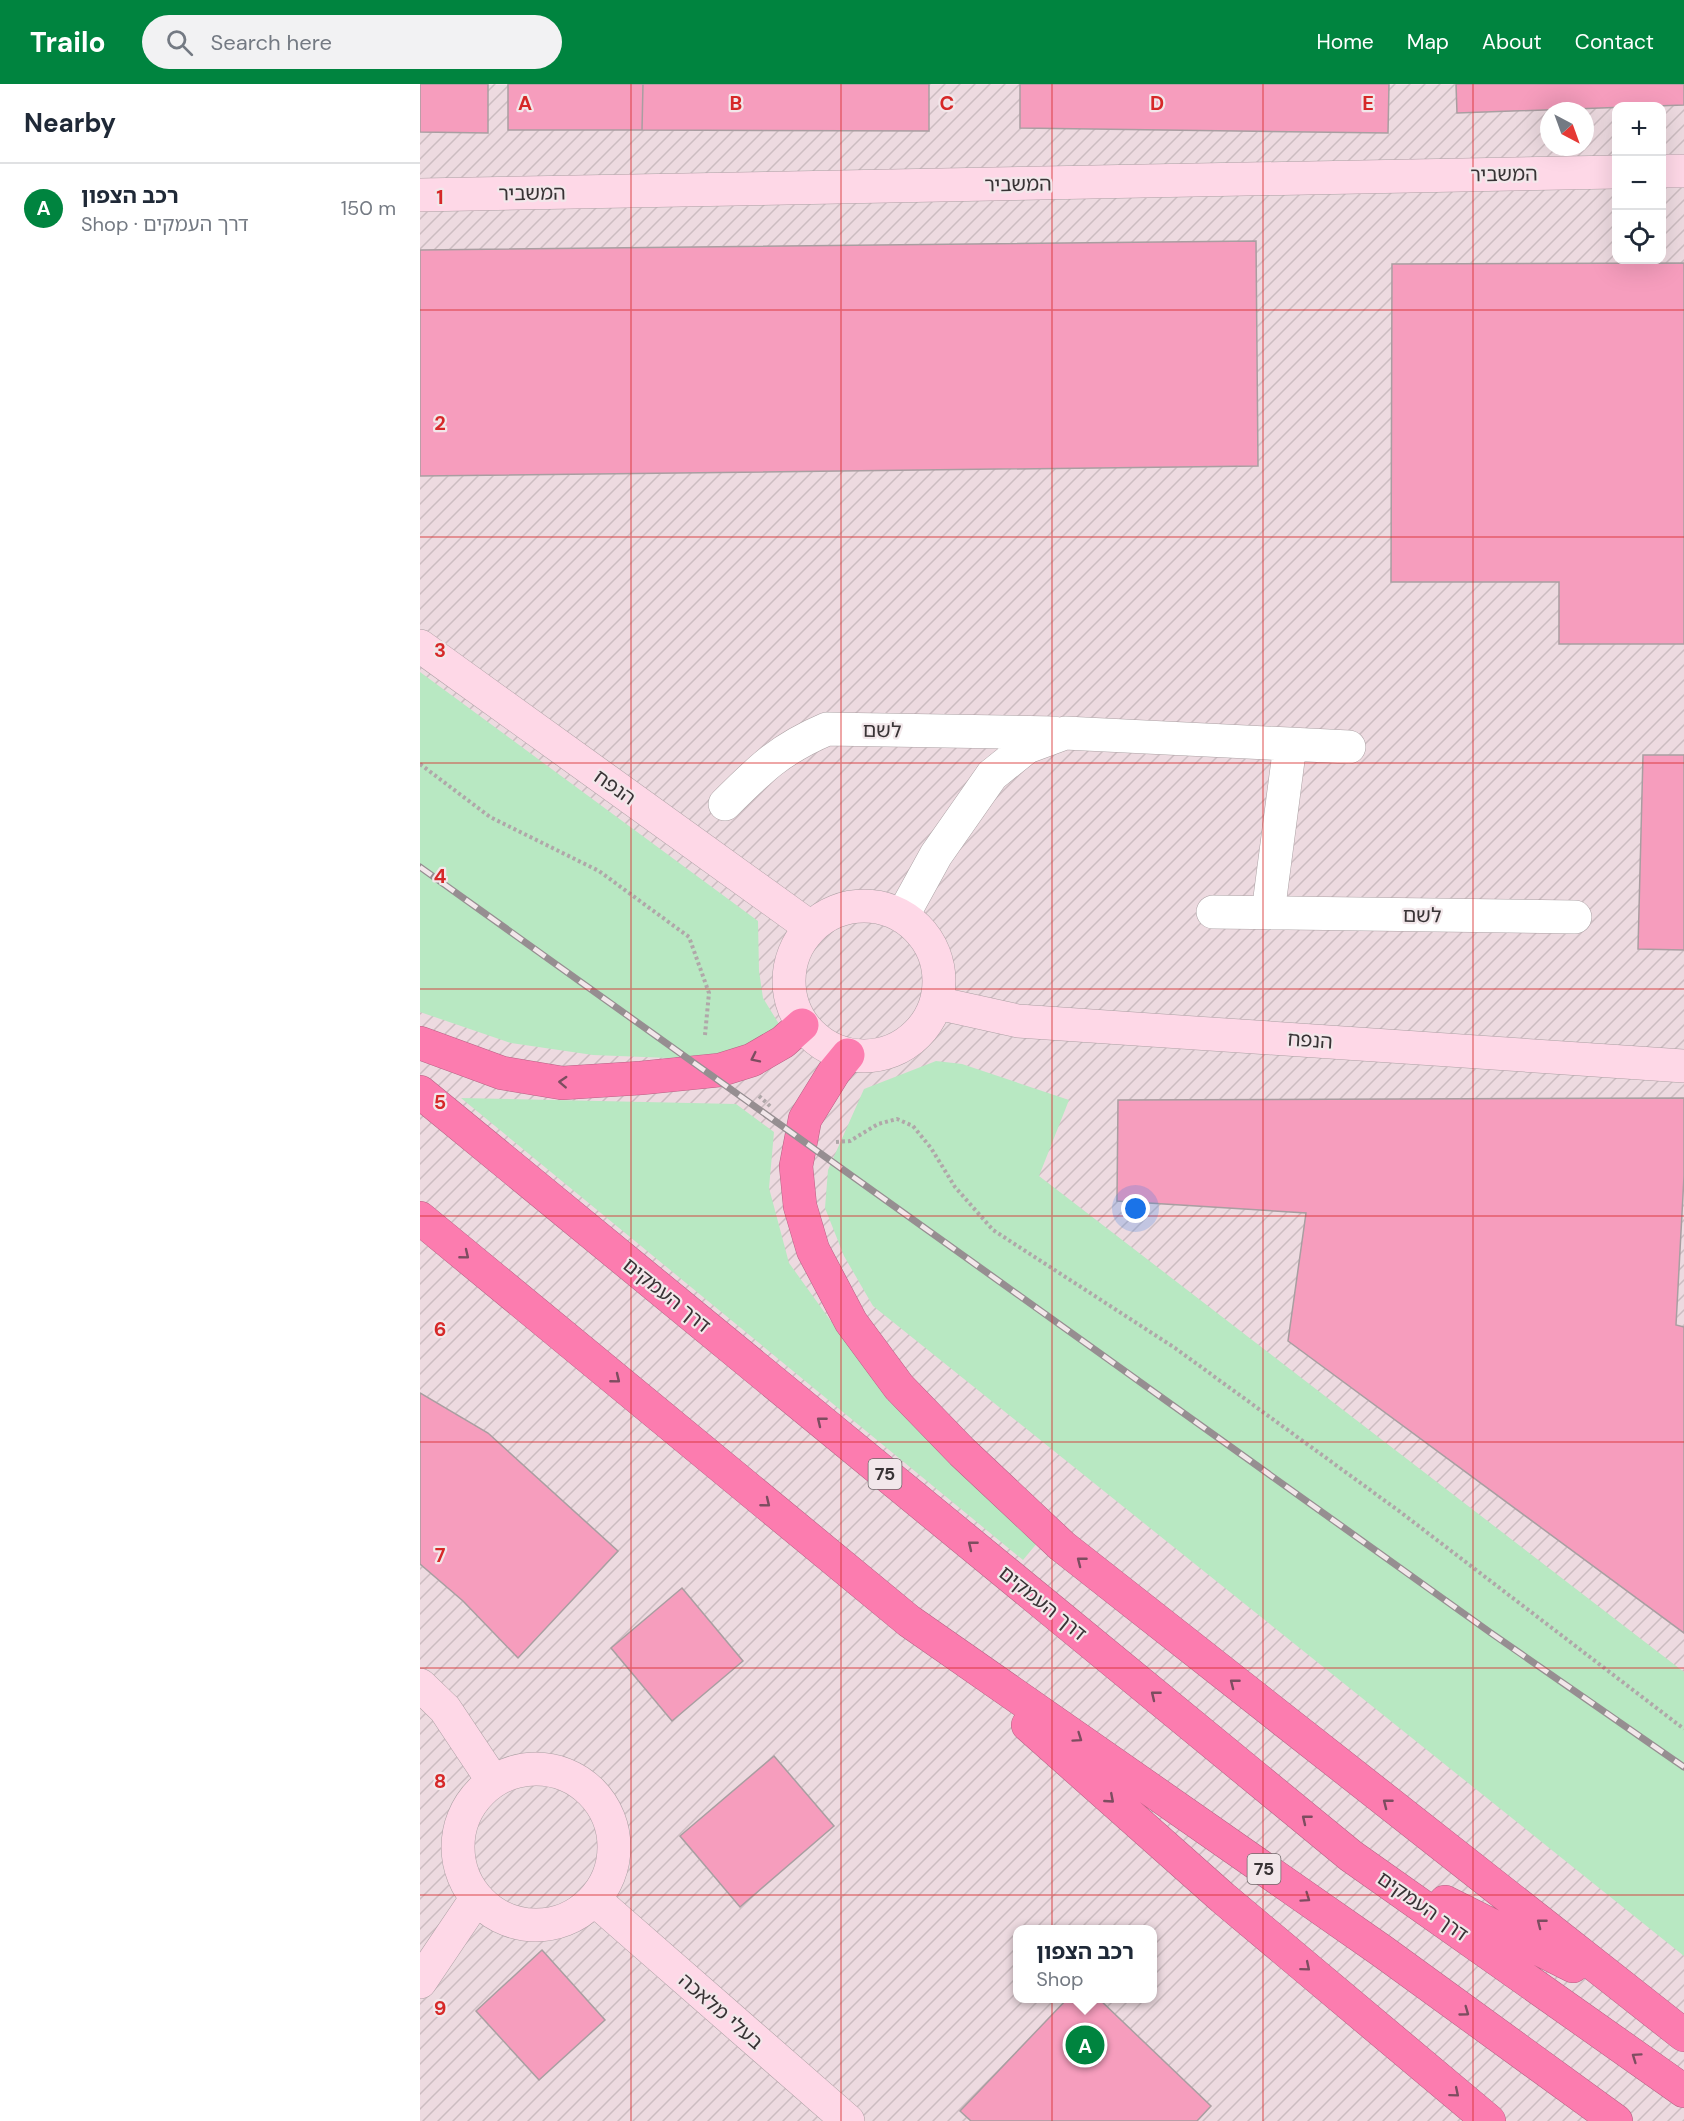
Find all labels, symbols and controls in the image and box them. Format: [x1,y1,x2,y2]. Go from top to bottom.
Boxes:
search box [142,15,562,69]
text: Trailo [30,24,106,61]
icon: search [163,26,196,59]
text: Search here [211,28,332,57]
text: Home [1316,28,1374,56]
text: Map [1407,28,1449,56]
text: About [1482,28,1542,56]
text: Contact [1575,28,1654,56]
text: A [518,90,532,116]
text: B [730,90,742,116]
text: C [940,90,954,116]
text: D [1150,90,1164,116]
text: E [1362,90,1374,116]
north arrow [1540,102,1594,156]
map controls [1612,102,1666,264]
button: + [1612,102,1666,156]
text: Nearby [24,106,116,140]
button: − [1612,156,1666,210]
street label: המשביר [1470,160,1538,188]
street label: המשביר [984,170,1052,198]
street label: המשביר [498,179,566,207]
text: רכב הצפון [81,181,179,210]
text: 1 [436,184,444,210]
text: A [36,195,51,221]
text: 150 m [341,195,396,221]
button: locate [1612,210,1666,264]
text: Shop · דרך העמקים [81,211,249,237]
text: 2 [434,410,446,436]
text: 3 [434,637,446,663]
street label: לשם [862,717,902,743]
street label: הנפח [589,763,641,811]
text: 4 [434,863,447,889]
street label: לשם [1402,902,1442,928]
street label: הנפח [1286,1025,1334,1055]
one-way arrow [750,1051,761,1063]
one-way arrow [558,1075,567,1088]
text: 5 [434,1089,446,1115]
your location [1121,1194,1150,1223]
one-way arrow [458,1248,469,1259]
street label: דרך העמקים [618,1252,716,1338]
text: 6 [434,1316,446,1342]
one-way arrow [609,1372,620,1383]
one-way arrow [817,1417,828,1428]
road number: 75 [868,1459,902,1489]
one-way arrow [759,1496,770,1507]
one-way arrow [968,1541,979,1552]
text: 7 [435,1542,446,1568]
one-way arrow [1077,1558,1088,1569]
street label: דרך העמקים [994,1560,1092,1646]
one-way arrow [1229,1679,1240,1690]
one-way arrow [1151,1691,1162,1702]
one-way arrow [1071,1731,1082,1742]
text: 8 [434,1768,446,1794]
one-way arrow [1104,1791,1115,1802]
one-way arrow [1383,1800,1394,1811]
one-way arrow [1302,1815,1313,1826]
road number: 75 [1248,1854,1280,1884]
street label: דרך העמקים [1372,1865,1474,1947]
one-way arrow [1300,1891,1311,1902]
one-way arrow [1536,1919,1547,1930]
popup [1013,1925,1157,2003]
text: רכב הצפון [1036,1937,1134,1966]
one-way arrow [1299,1960,1310,1971]
text: Shop [1036,1966,1084,1992]
street label: בעלי מלאכה [673,1967,769,2055]
text: 9 [434,1995,446,2021]
one-way arrow [1459,2004,1470,2015]
pin: A [1066,2022,1104,2068]
one-way arrow [1632,2053,1643,2064]
one-way arrow [1448,2085,1459,2096]

